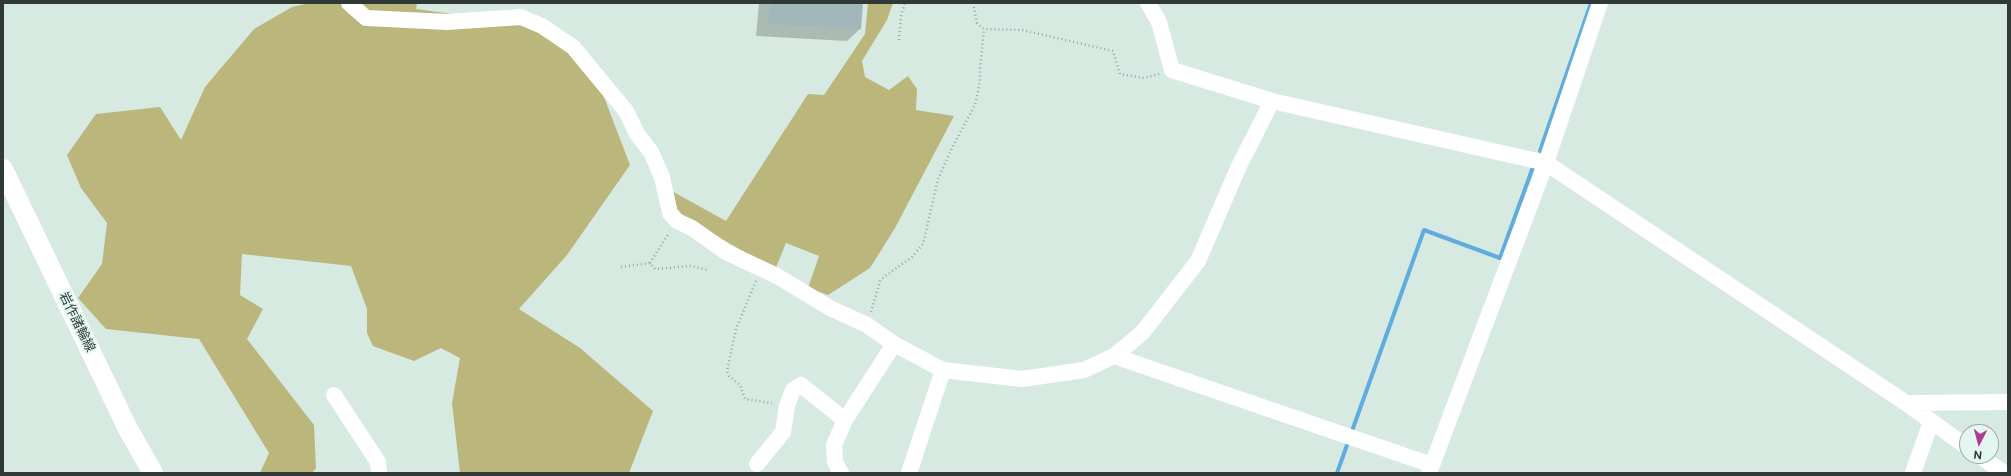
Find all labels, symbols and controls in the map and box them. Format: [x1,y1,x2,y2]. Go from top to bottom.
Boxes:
street label: 岩作諸輪線 [56,289,98,355]
north arrow [1959,424,1999,464]
text: N [1973,449,1983,461]

